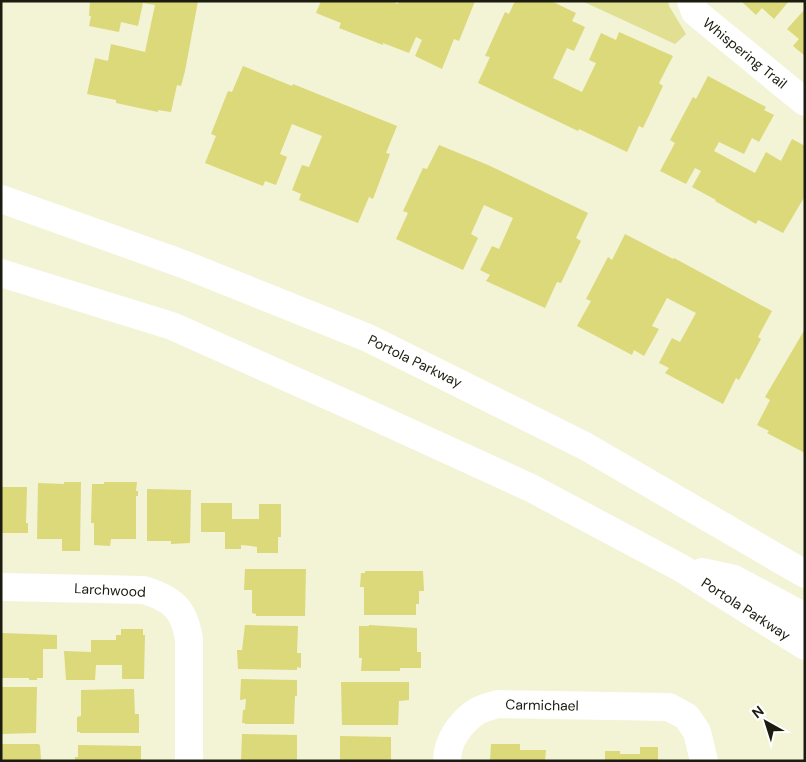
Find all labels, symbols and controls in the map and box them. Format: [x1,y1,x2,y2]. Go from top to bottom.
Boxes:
street label: Whispering Trail [699,14,791,92]
street label: Portola Parkway [365,330,465,392]
street label: Portola Parkway [698,574,794,645]
street label: Larchwood [74,579,146,601]
street label: Carmichael [505,695,579,715]
north arrow [741,697,791,747]
text: N [748,702,767,722]

